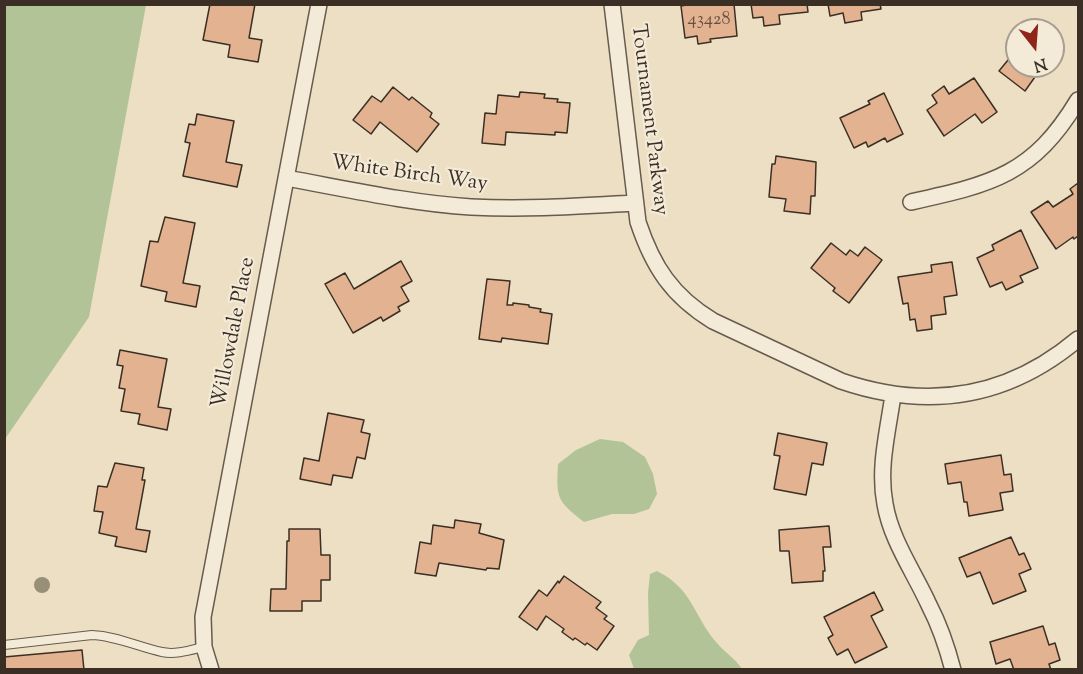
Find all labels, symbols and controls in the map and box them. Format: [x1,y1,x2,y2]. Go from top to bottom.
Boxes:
house number: 43428 [688,10,730,32]
north arrow [1005,18,1065,78]
street label: Tournament Parkway [624,23,672,217]
text: N [1030,51,1049,77]
street label: White Birch Way [329,152,489,198]
street label: Willowdale Place [208,255,262,411]

